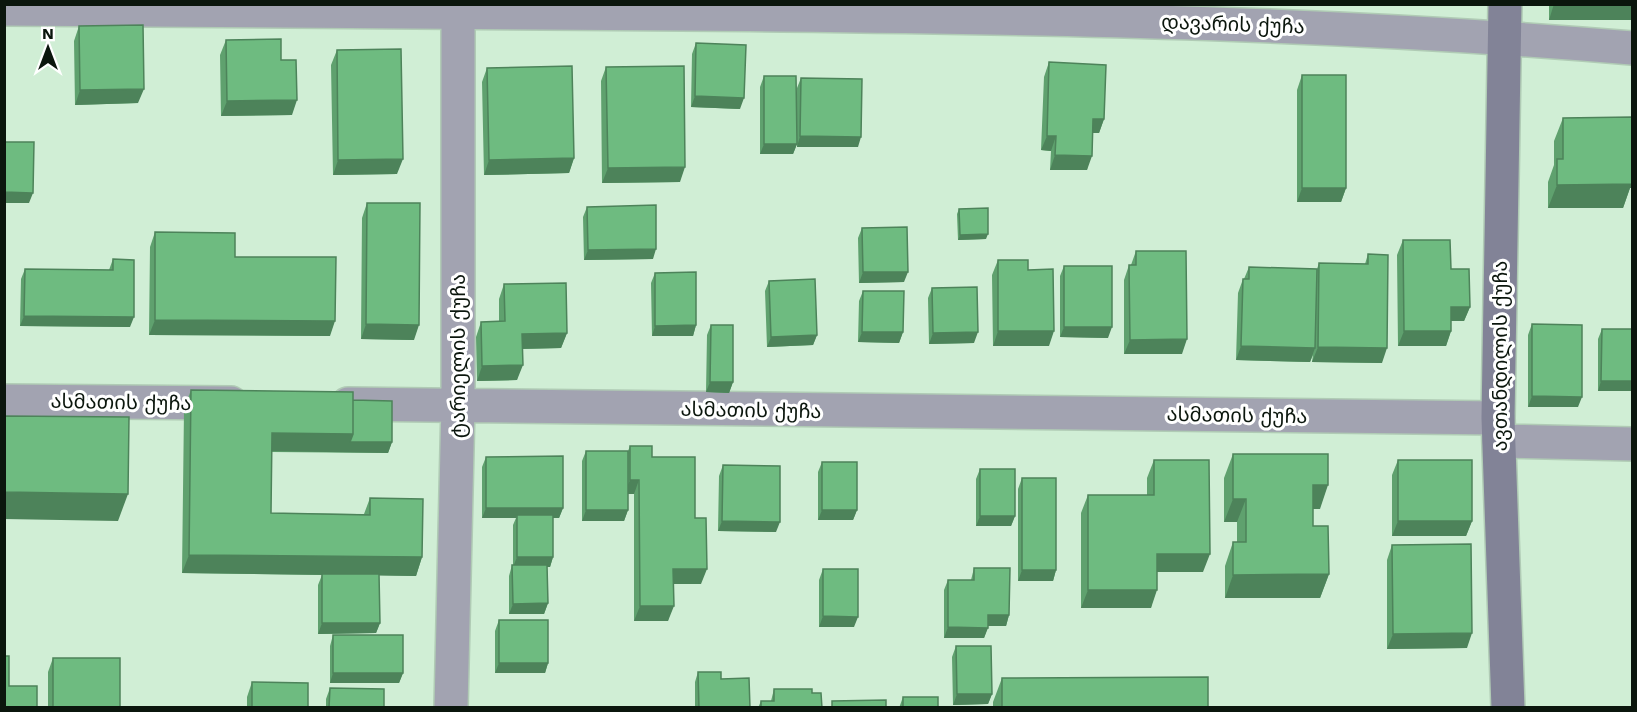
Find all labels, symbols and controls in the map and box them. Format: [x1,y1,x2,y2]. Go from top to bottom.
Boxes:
street label: დავარის ქუჩა [1161,10,1305,39]
north arrow [18,18,78,78]
text: N [42,24,54,43]
street label: ავთანდილის ქუჩა [1488,261,1513,451]
street label: ტარიელის ქუჩა [446,274,471,438]
street label: ასმათის ქუჩა [50,389,192,415]
street label: ასმათის ქუჩა [680,397,822,423]
street label: ასმათის ქუჩა [1166,402,1308,428]

